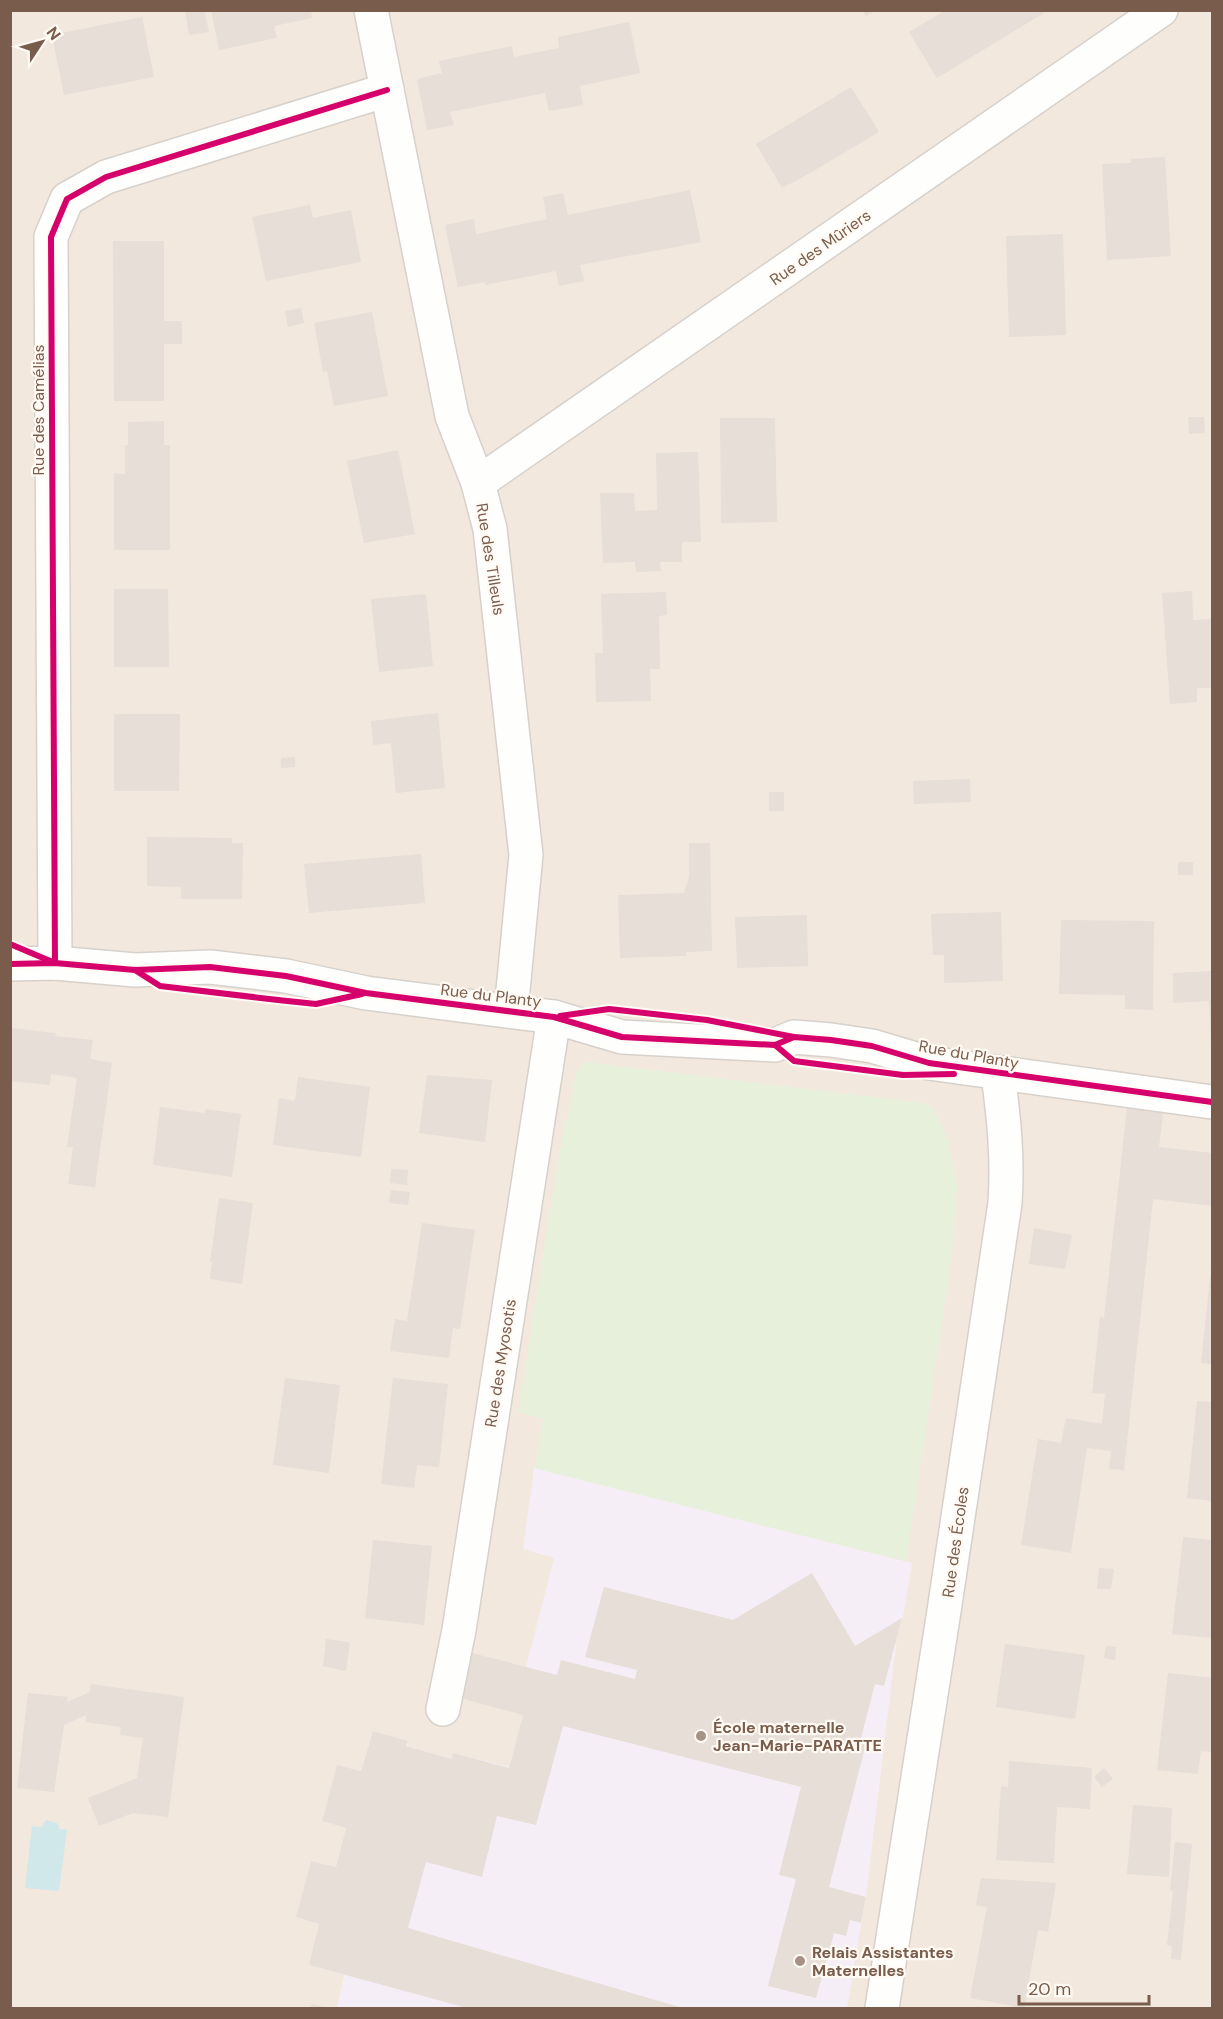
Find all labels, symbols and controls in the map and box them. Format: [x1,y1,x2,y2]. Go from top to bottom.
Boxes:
north arrow [12,12,72,72]
text: N [42,23,66,44]
street label: Rue des Mûriers [766,205,875,290]
street label: Rue des Camélias [28,344,49,476]
street label: Rue des Tilleuls [471,502,510,617]
street label: Rue du Planty [439,979,543,1012]
street label: Rue du Planty [917,1035,1021,1074]
street label: Rue des Myosotis [480,1297,521,1429]
street label: Rue des Écoles [937,1485,974,1599]
place label: École maternelle Jean-Marie-PARATTE [713,1717,882,1756]
marker: École maternelle Jean-Marie-PARATTE [694,1729,708,1743]
place label: Relais Assistantes Maternelles [812,1942,954,1981]
marker: Relais Assistantes Maternelles [793,1954,807,1968]
scale bar [1019,1968,1150,2006]
text: 20 m [1028,1977,1071,2001]

